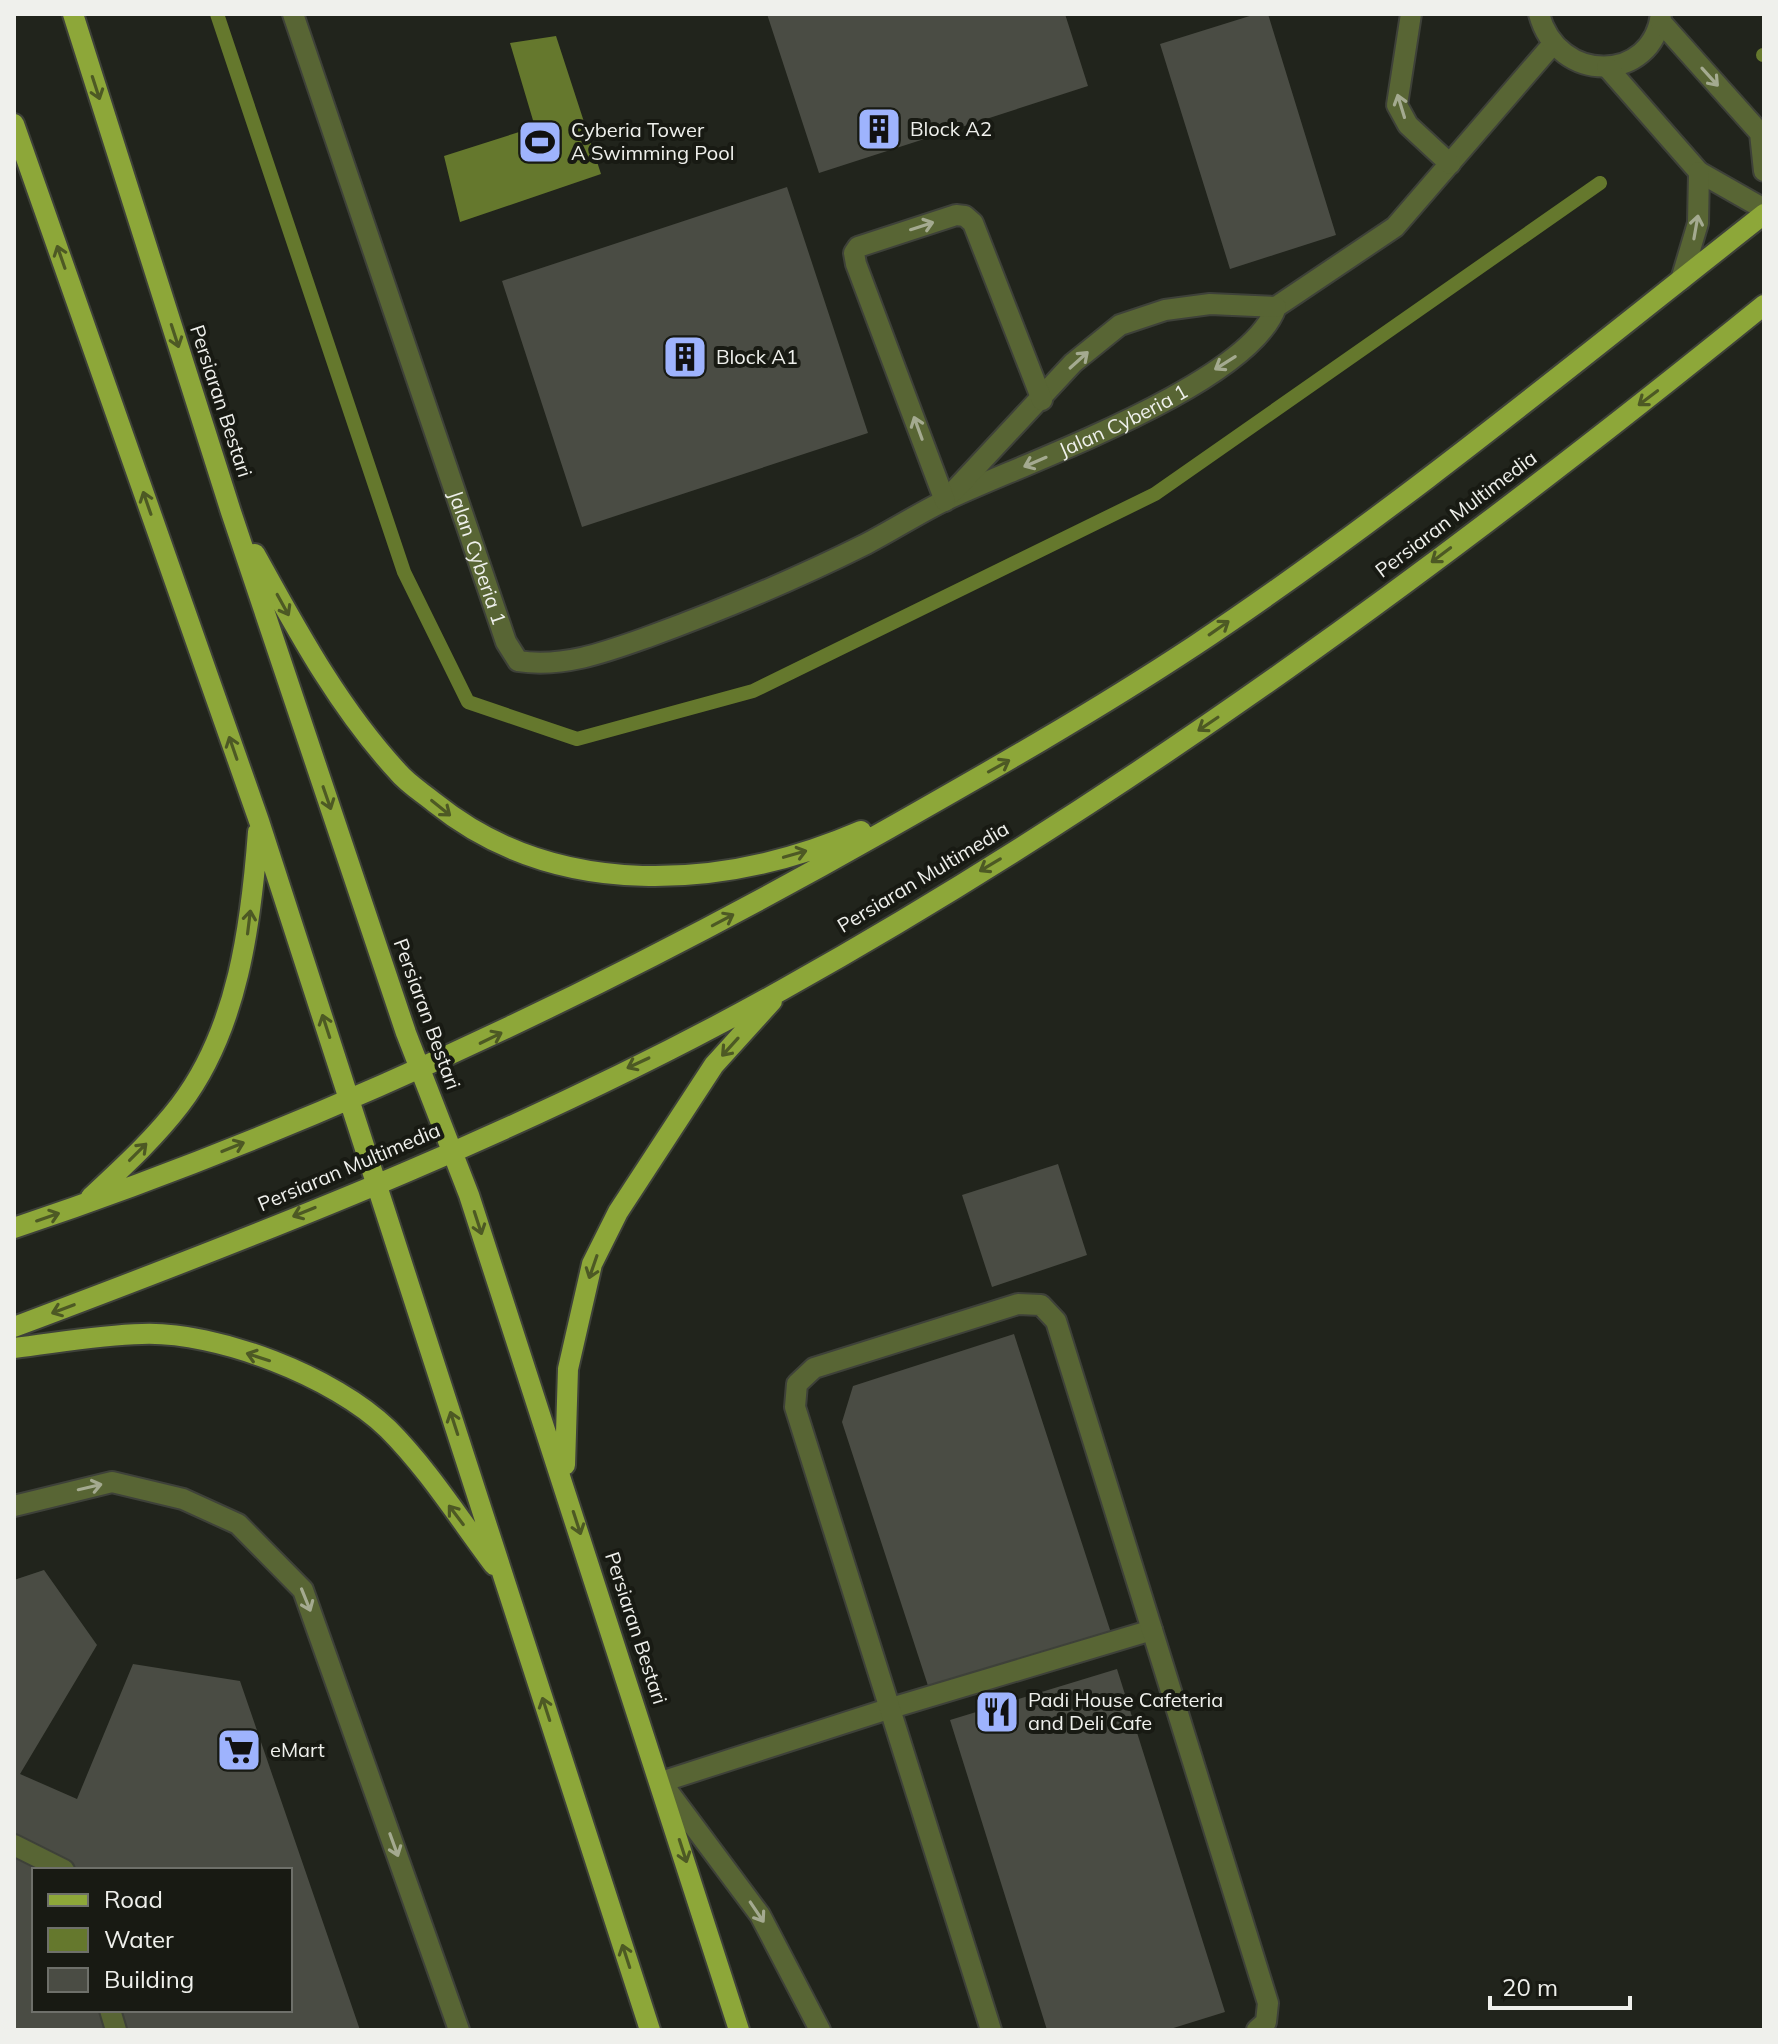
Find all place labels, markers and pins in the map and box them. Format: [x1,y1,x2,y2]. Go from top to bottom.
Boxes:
building icon: Block A2 [855,105,903,153]
place label: Block A2 [910,116,992,141]
place label: Cyberia Tower A Swimming Pool [571,117,734,165]
sports icon: Cyberia Tower A Swimming Pool [516,118,564,166]
building icon: Block A1 [661,333,709,381]
place label: Block A1 [716,344,798,369]
place label: Padi House Cafeteria and Deli Cafe [1028,1687,1223,1735]
restaurant icon: Padi House Cafeteria and Deli Cafe [973,1688,1021,1736]
supermarket icon: eMart [215,1726,263,1774]
place label: eMart [270,1737,325,1762]

